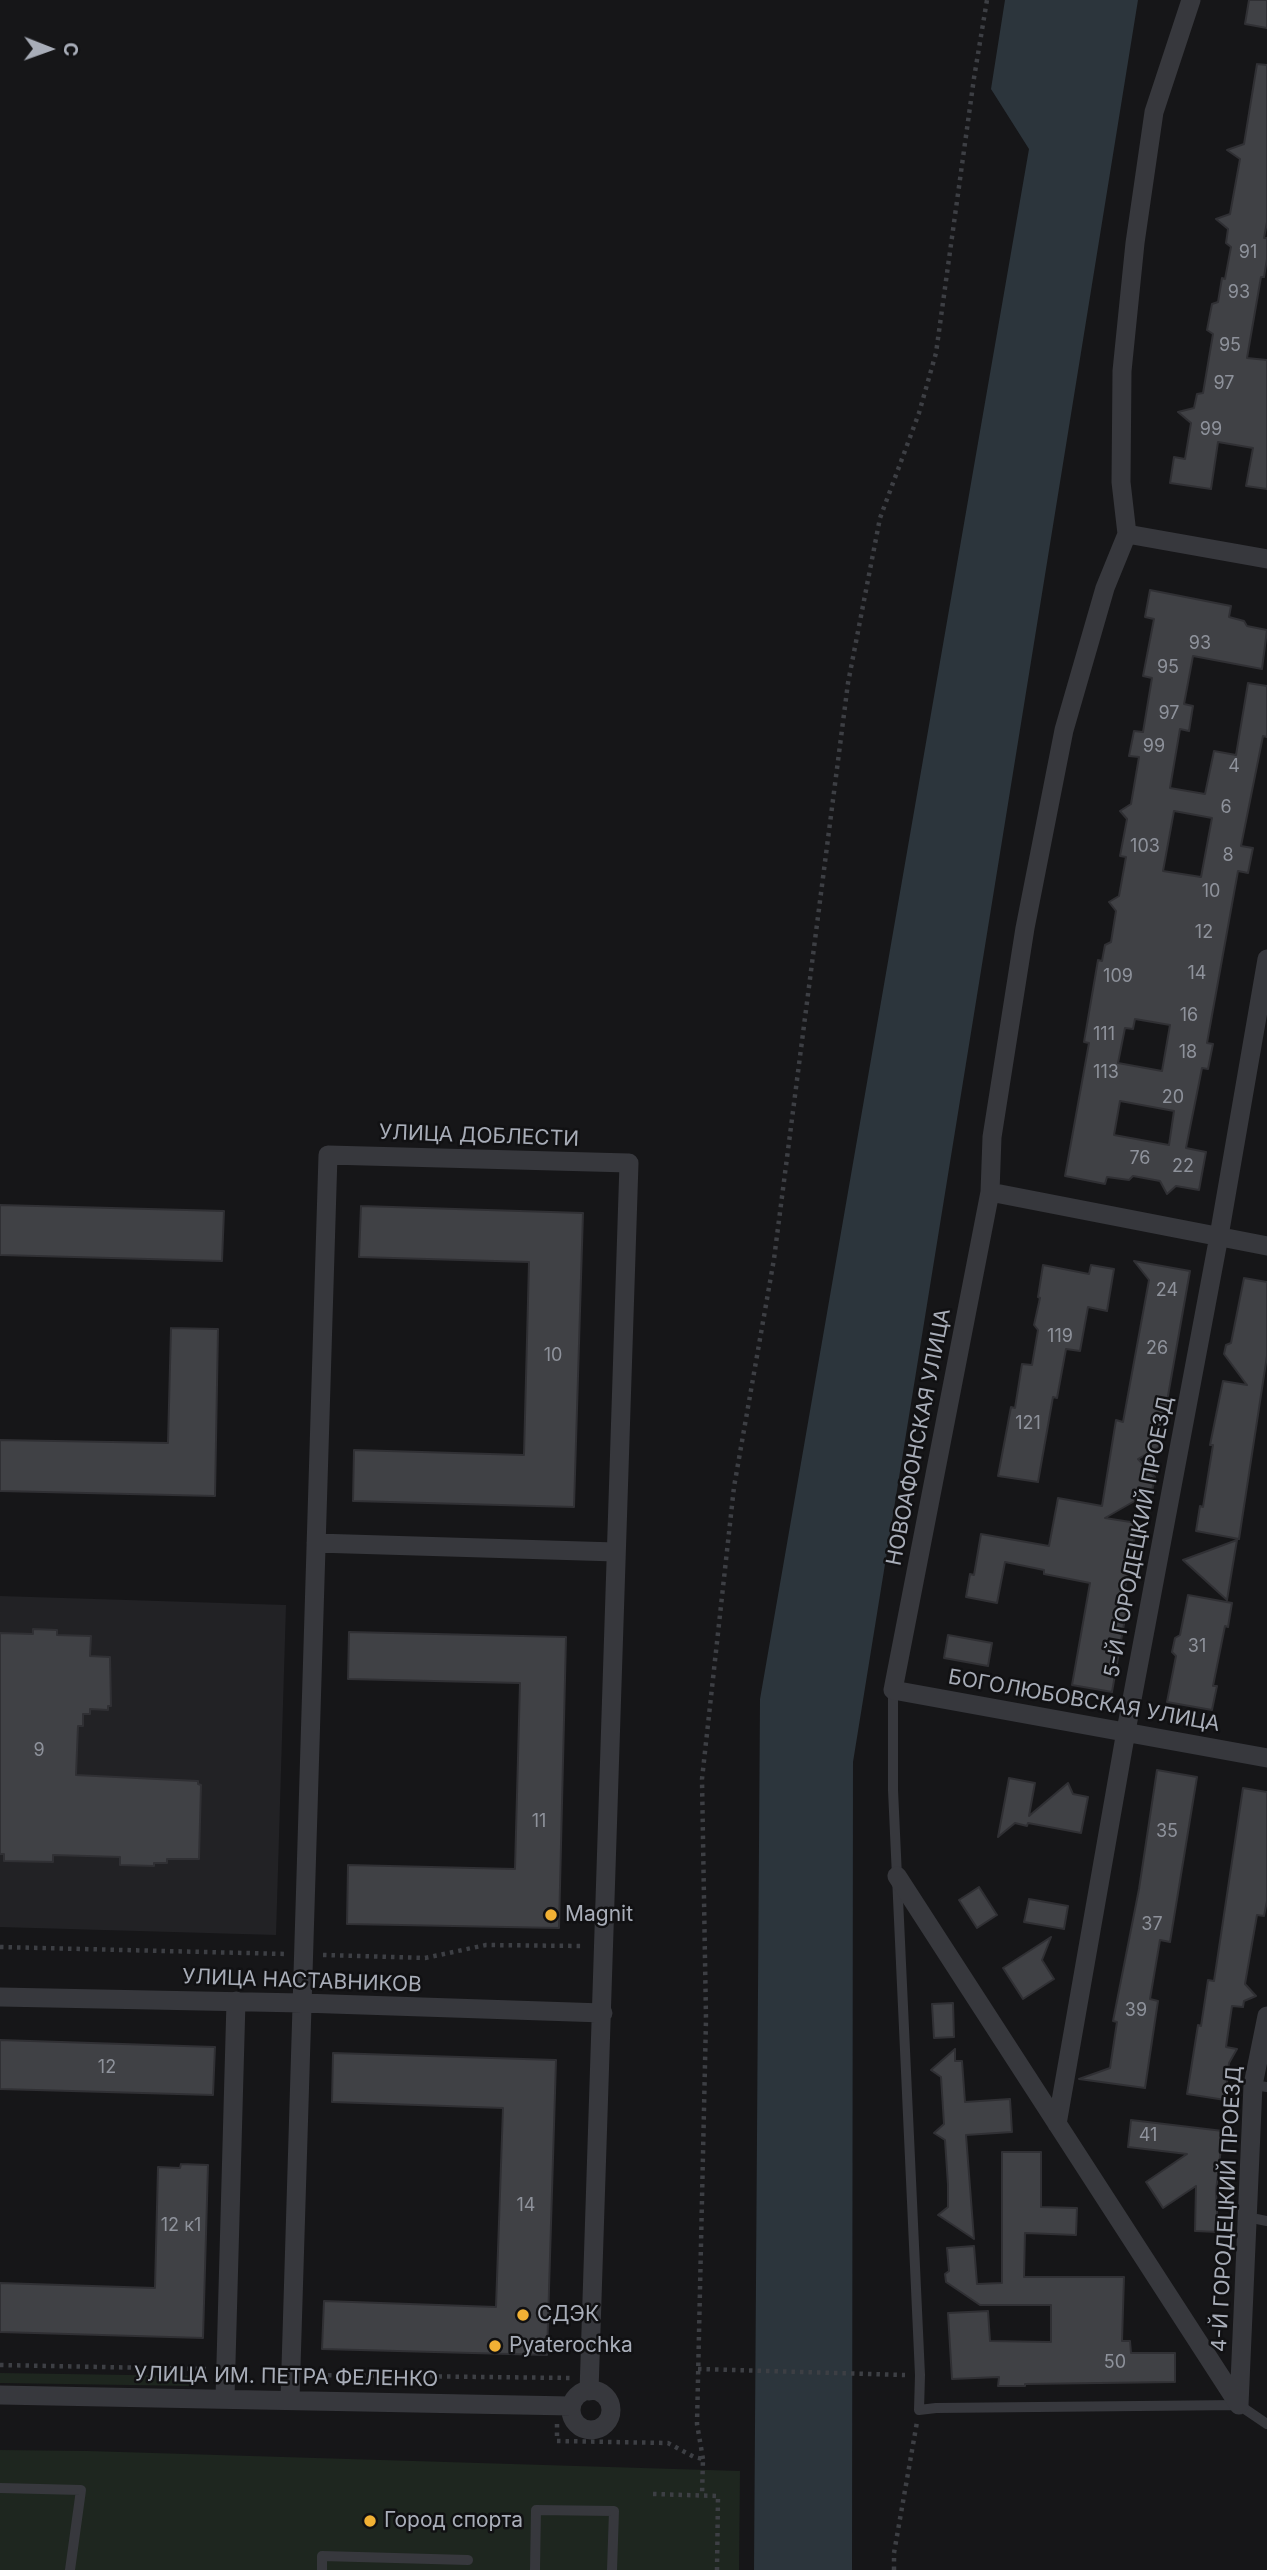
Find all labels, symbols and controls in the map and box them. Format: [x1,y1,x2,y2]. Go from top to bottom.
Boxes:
north arrow [14,14,84,84]
text: С [59,42,82,57]
house number: 91 [1239,242,1257,264]
house number: 93 [1228,282,1250,304]
house number: 95 [1219,335,1241,357]
house number: 97 [1214,373,1234,395]
house number: 99 [1200,419,1222,441]
house number: 93 [1189,633,1211,655]
house number: 95 [1157,657,1179,679]
house number: 97 [1159,703,1179,725]
house number: 99 [1143,736,1165,758]
house number: 4 [1228,756,1240,778]
house number: 6 [1220,797,1232,819]
house number: 103 [1130,836,1160,858]
house number: 8 [1222,845,1234,867]
house number: 10 [1202,881,1220,903]
house number: 12 [1195,922,1213,944]
house number: 14 [1188,963,1206,985]
house number: 109 [1103,966,1133,988]
house number: 16 [1180,1005,1198,1027]
house number: 111 [1093,1024,1115,1046]
house number: 18 [1179,1042,1197,1064]
house number: 113 [1093,1062,1119,1084]
house number: 20 [1162,1087,1184,1109]
street label: УЛИЦА ДОБЛЕСТИ [379,1120,579,1152]
house number: 76 [1129,1148,1151,1170]
house number: 22 [1172,1156,1194,1178]
house number: 24 [1156,1280,1178,1302]
street label: НОВОАФОНСКАЯ УЛИЦА [882,1306,956,1568]
house number: 119 [1047,1326,1073,1348]
house number: 26 [1146,1338,1168,1360]
house number: 10 [544,1345,562,1367]
street label: 5-Й ГОРОДЕЦКИЙ ПРОЕЗД [1099,1394,1179,1680]
house number: 121 [1015,1413,1041,1435]
house number: 31 [1188,1636,1206,1658]
street label: БОГОЛЮБОВСКАЯ УЛИЦА [946,1665,1222,1737]
house number: 9 [33,1740,45,1762]
house number: 11 [532,1811,546,1833]
house number: 35 [1156,1821,1178,1843]
place label: Magnit [565,1902,633,1928]
marker: Magnit [543,1907,559,1923]
house number: 37 [1141,1914,1163,1936]
street label: УЛИЦА НАСТАВНИКОВ [182,1964,422,1998]
house number: 39 [1125,2000,1147,2022]
house number: 12 [98,2057,116,2079]
street label: 4-Й ГОРОДЕЦКИЙ ПРОЕЗД [1207,2065,1247,2353]
house number: 41 [1139,2125,1157,2147]
house number: 14 [517,2195,535,2217]
house number: 12 к1 [161,2215,201,2237]
place label: СДЭК [537,2302,599,2328]
marker: СДЭК [515,2307,531,2323]
place label: Pyaterochka [509,2333,633,2359]
marker: Pyaterochka [487,2338,503,2354]
house number: 50 [1104,2352,1126,2374]
street label: УЛИЦА ИМ. ПЕТРА ФЕЛЕНКО [134,2362,438,2392]
place label: Город спорта [384,2508,523,2534]
marker: Город спорта [362,2513,378,2529]

